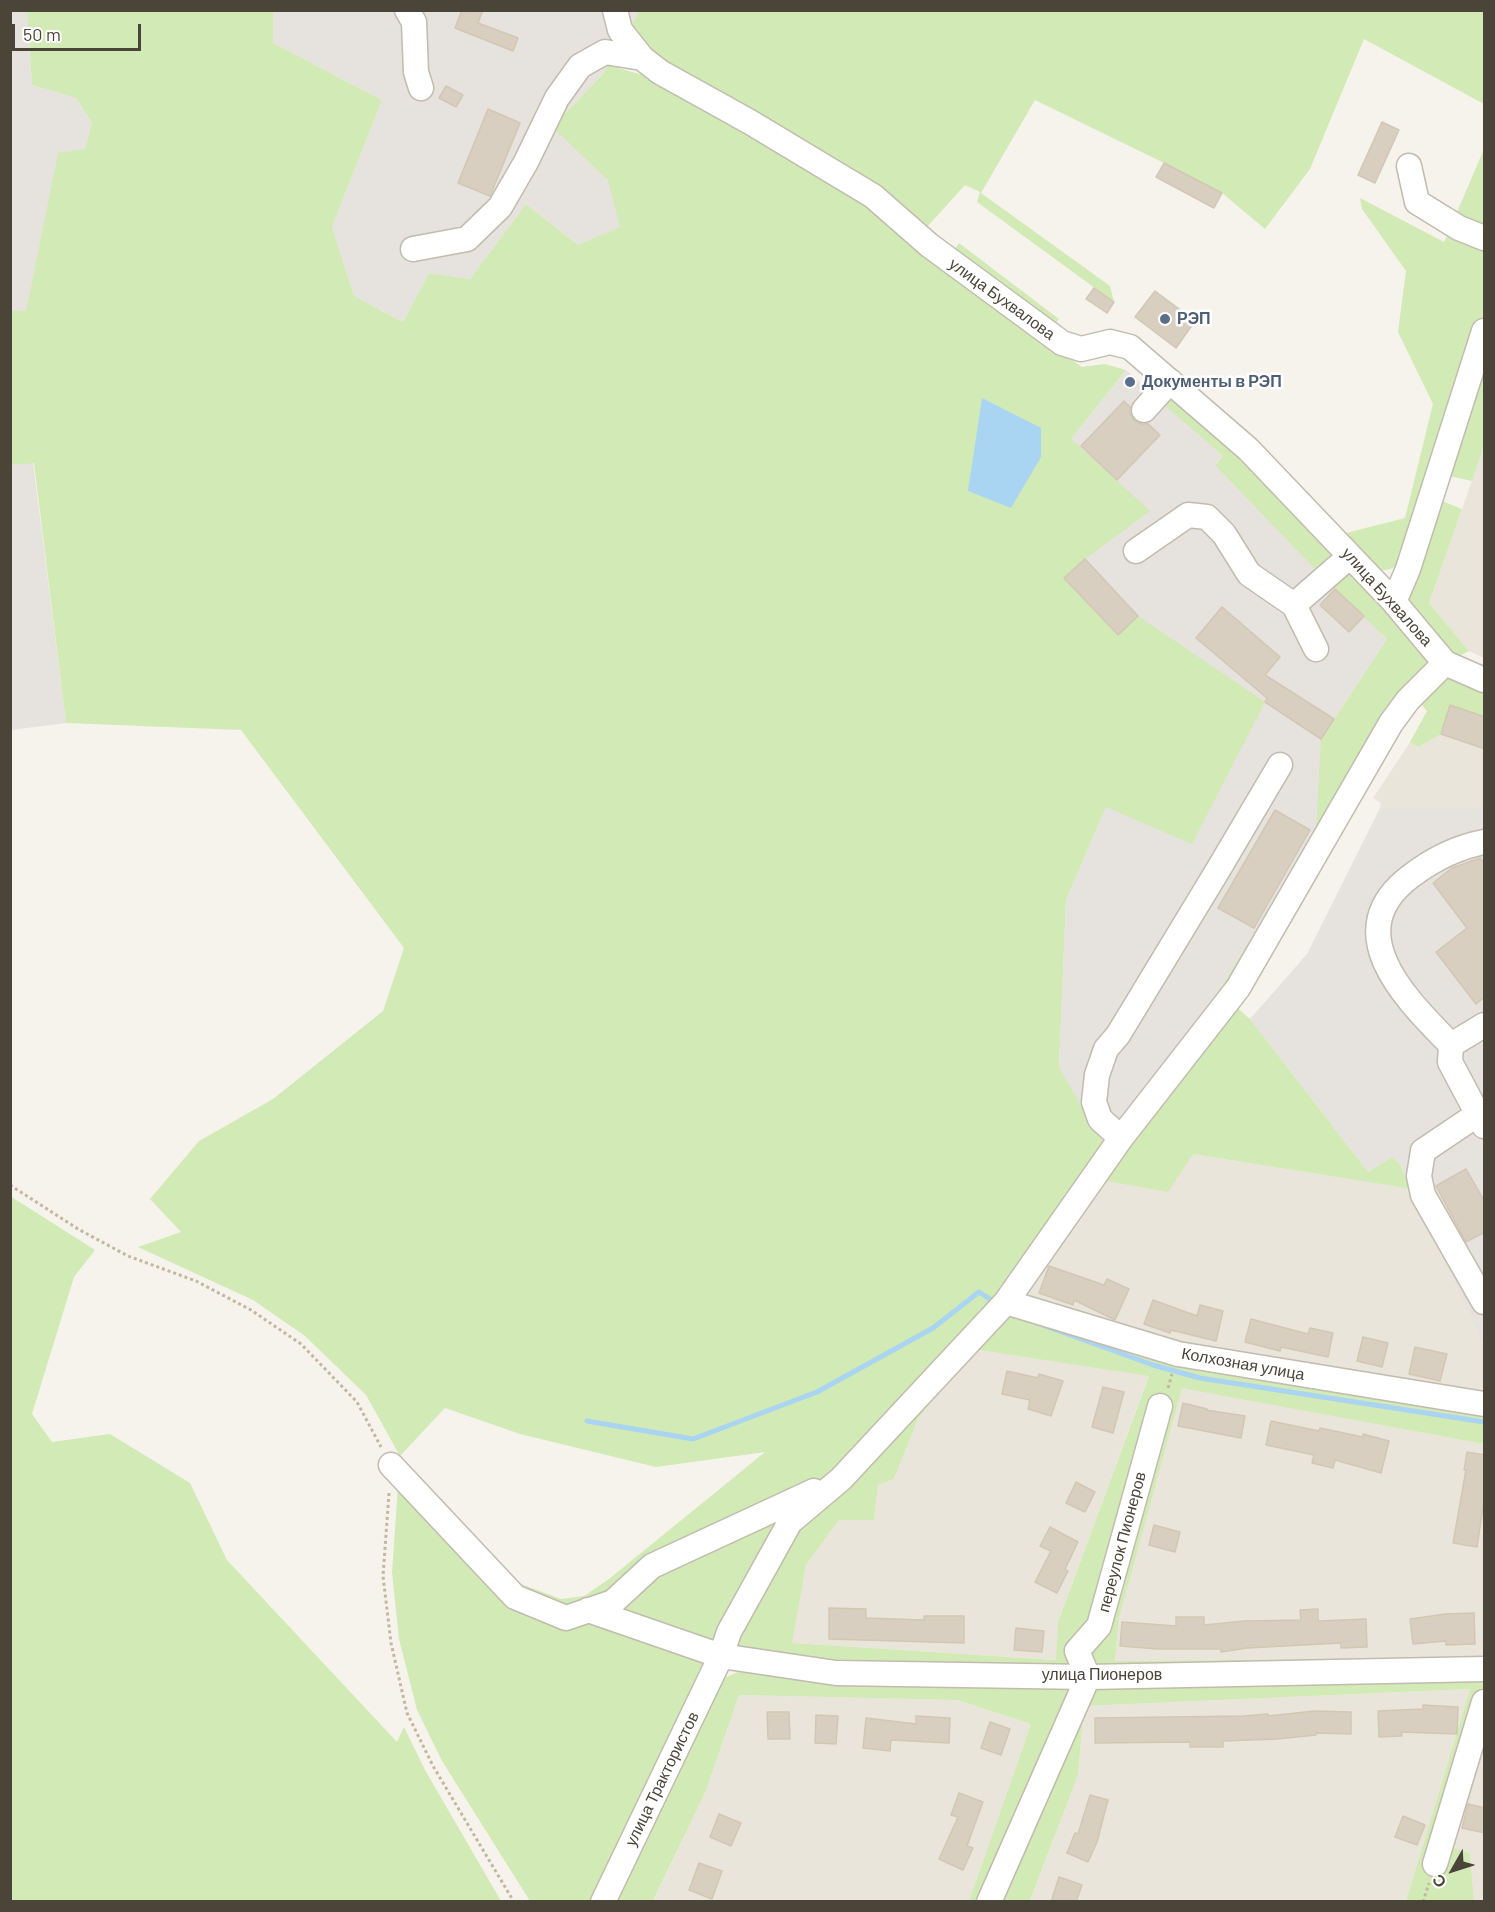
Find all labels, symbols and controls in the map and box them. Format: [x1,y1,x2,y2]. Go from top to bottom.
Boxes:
scale bar [15,12,144,50]
text: 50 m [23,23,61,45]
street label: улица Бухвалова [945,254,1059,344]
place label: РЭП [1177,309,1211,329]
marker: РЭП [1158,312,1172,326]
place label: Документы в РЭП [1142,372,1282,392]
marker: Документы в РЭП [1123,375,1137,389]
street label: улица Бухвалова [1338,544,1436,650]
street label: Колхозная улица [1180,1344,1306,1384]
street label: переулок Пионеров [1094,1470,1150,1614]
street label: улица Пионеров [1042,1665,1162,1685]
street label: улица Трактористов [621,1709,703,1849]
north arrow [1423,1840,1483,1900]
text: С [1428,1871,1450,1892]

